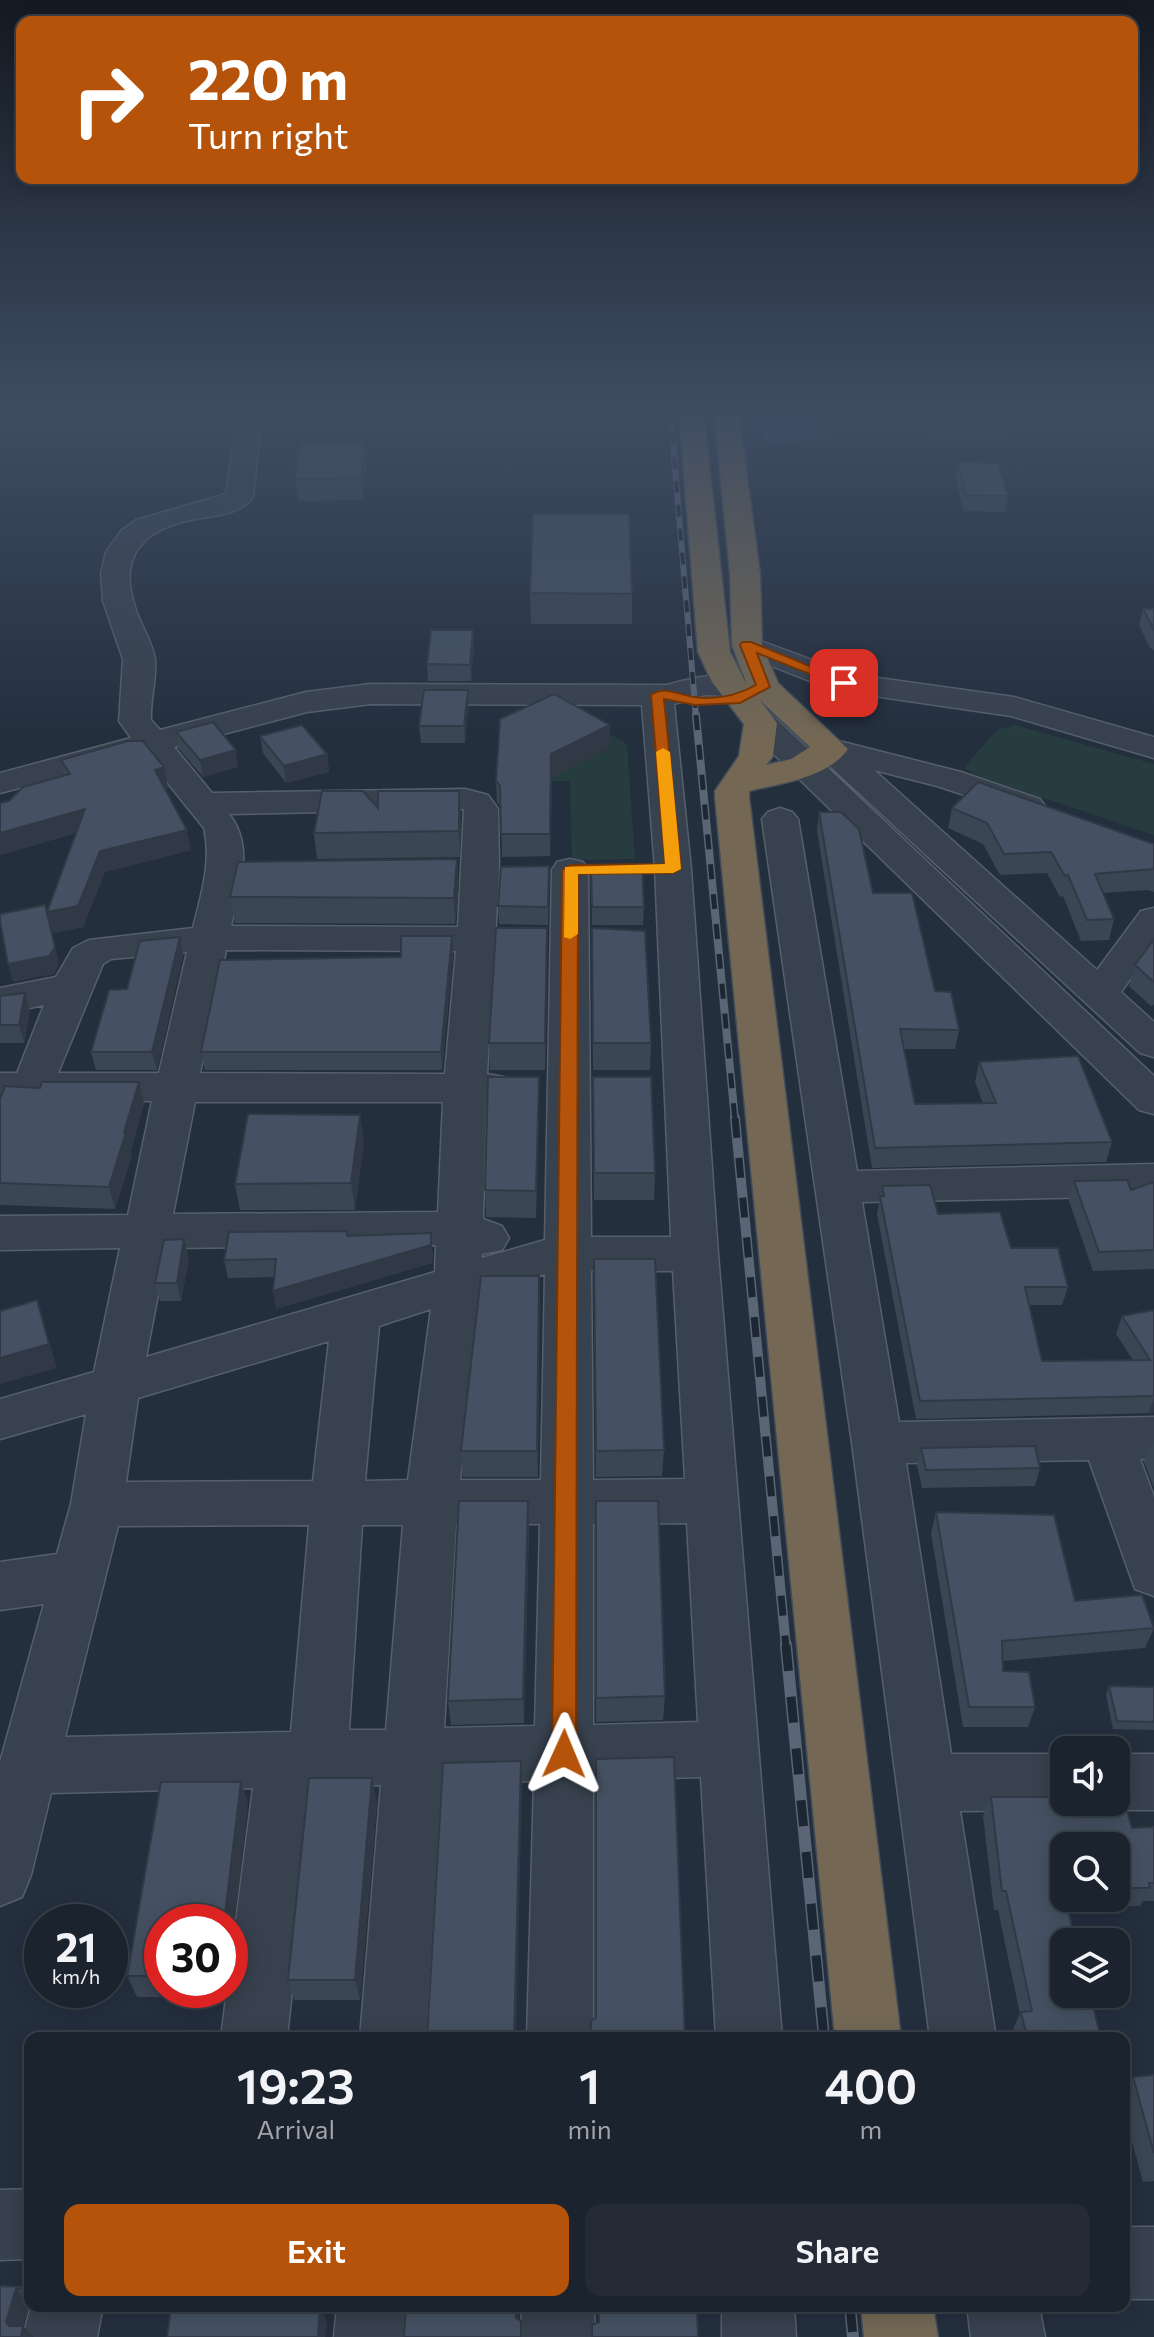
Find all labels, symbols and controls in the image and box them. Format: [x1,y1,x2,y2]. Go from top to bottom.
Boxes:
text: 220 m [188,43,348,112]
icon: right [56,48,160,152]
text: Turn right [188,112,349,156]
pin [810,649,878,717]
icon: arrive [822,661,866,705]
position arrow [522,1712,606,1796]
map controls [1050,1736,1130,2008]
button: sound [1050,1736,1130,1816]
button: search [1050,1832,1130,1912]
speed limit sign: 30 [144,1904,248,2008]
text: 21 [56,1921,96,1970]
button: layers [1050,1928,1130,2008]
text: km/h [52,1964,100,1988]
text: 19:23 [237,2055,355,2114]
text: 1 [579,2055,600,2114]
text: 400 [825,2055,917,2114]
text: Arrival [256,2113,335,2144]
text: min [567,2113,612,2144]
text: m [860,2113,882,2144]
button: Exit [64,2204,569,2296]
button: Share [585,2204,1090,2296]

